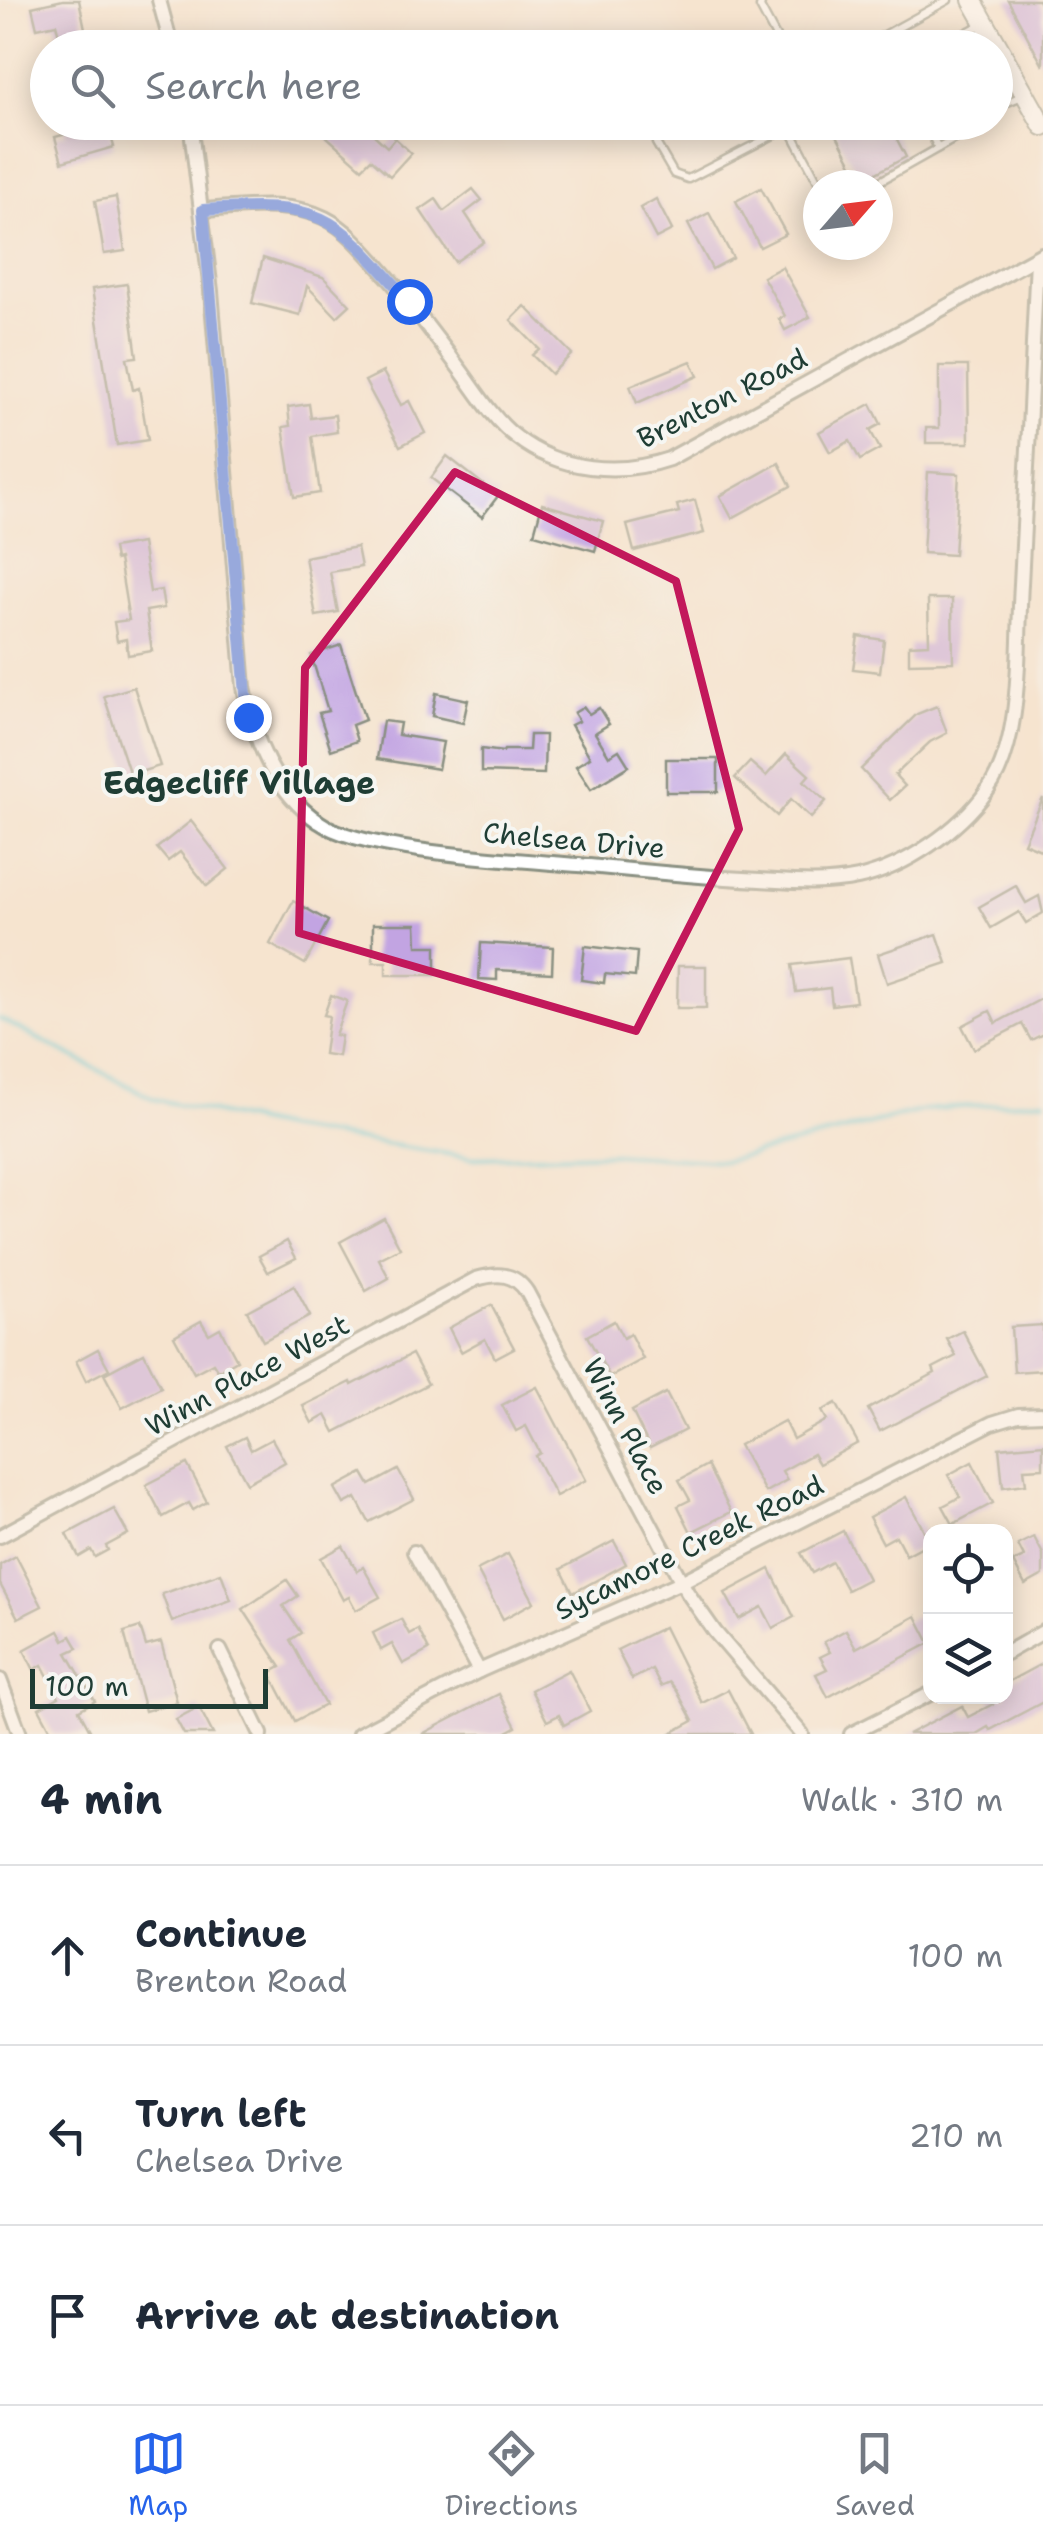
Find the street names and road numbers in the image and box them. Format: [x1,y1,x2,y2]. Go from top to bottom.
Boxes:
street label: Brenton Road [631,339,813,457]
street label: Chelsea Drive [481,813,667,867]
street label: Winn Place West [138,1305,356,1445]
street label: Winn Place [574,1351,678,1501]
street label: Sycamore Creek Road [548,1465,830,1629]

